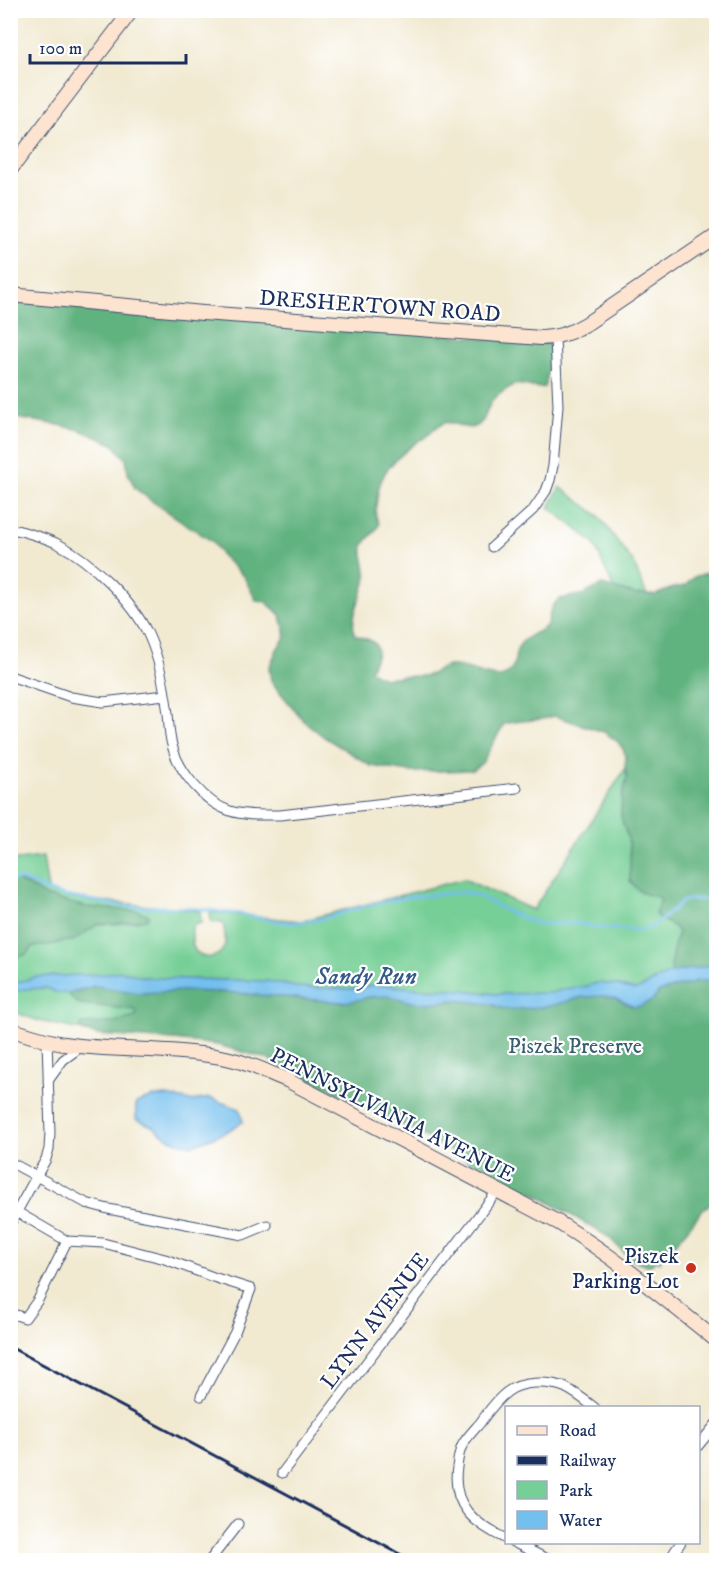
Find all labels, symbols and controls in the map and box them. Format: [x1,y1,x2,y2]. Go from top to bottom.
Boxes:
scale bar [30,27,186,65]
text: 100 m [39,38,82,60]
street label: DRESHERTOWN ROAD [258,285,501,328]
water label: Sandy Run [314,962,417,992]
park label: Piszek Preserve [508,1033,642,1060]
street label: PENNSYLVANIA AVENUE [265,1042,519,1189]
place label: Piszek Parking Lot [572,1243,679,1295]
street label: LYNN AVENUE [315,1247,435,1394]
marker: Piszek Parking Lot [684,1261,698,1275]
legend [505,1406,700,1544]
text: Road [559,1420,596,1442]
text: Railway [559,1450,617,1472]
text: Park [559,1480,593,1502]
text: Water [558,1510,602,1532]

